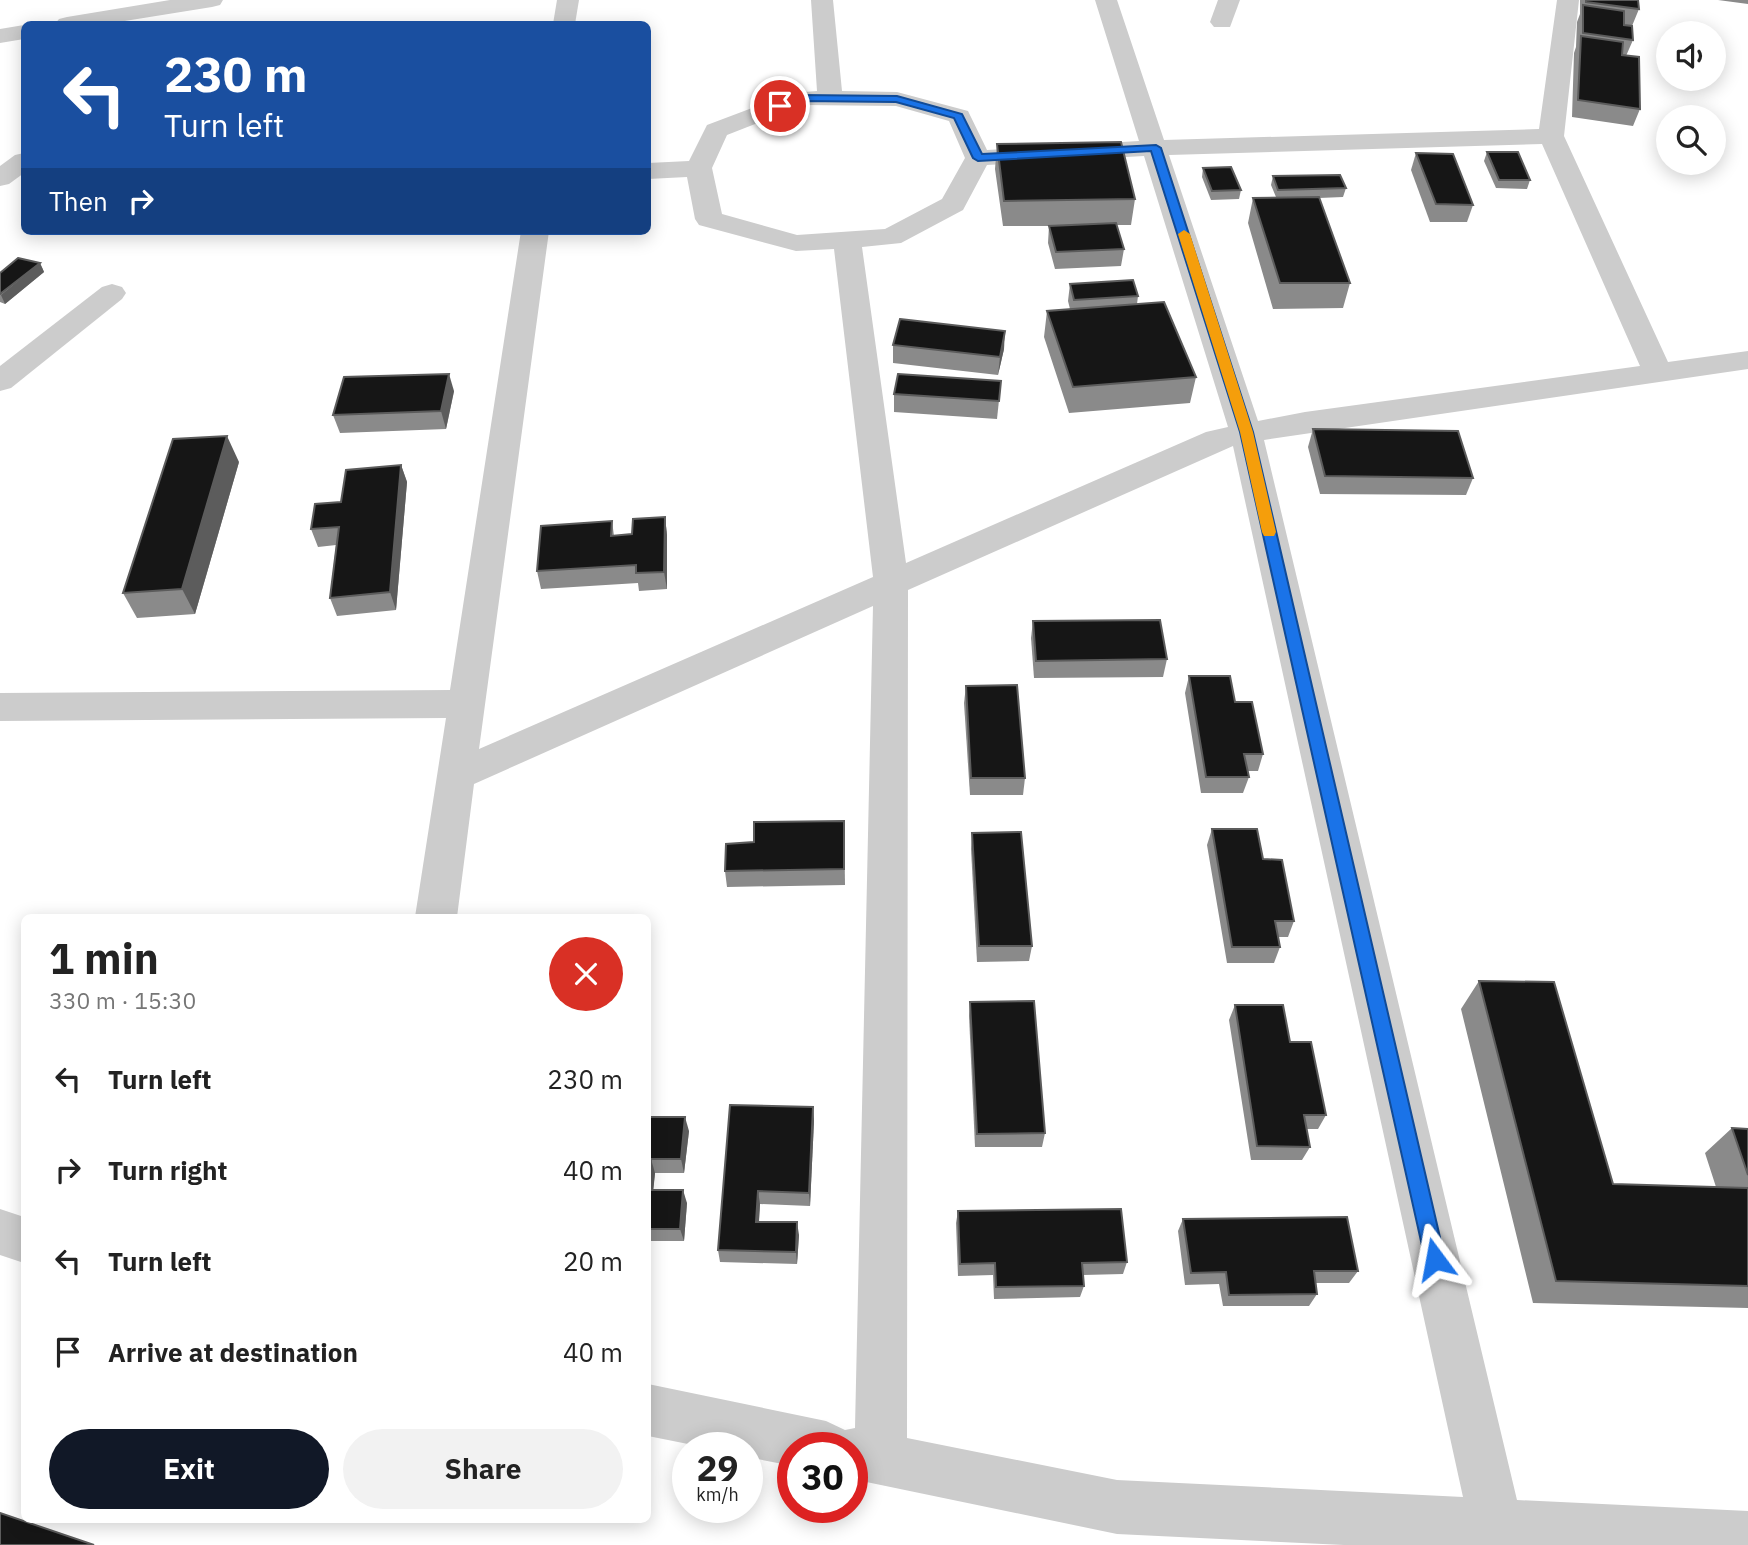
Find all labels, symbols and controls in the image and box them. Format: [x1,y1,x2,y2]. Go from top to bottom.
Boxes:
map controls [1656,21,1726,175]
button: sound [1656,21,1726,91]
text: 230 m [164,42,308,105]
icon: left [49,49,140,140]
pin [750,76,810,136]
icon: arrive [761,87,799,125]
text: Turn left [164,104,284,146]
button: search [1656,105,1726,175]
icon: right [122,182,160,220]
text: Then [49,184,108,218]
text: 1 min [49,931,159,986]
button: close [549,937,623,1011]
text: 330 m · 15:30 [49,985,196,1015]
icon: left [49,1060,87,1098]
text: Turn left [108,1062,211,1096]
text: 230 m [547,1062,623,1096]
icon: right [49,1151,87,1189]
text: Turn right [108,1153,227,1187]
text: 40 m [563,1153,623,1187]
position arrow [1398,1222,1472,1296]
icon: left [49,1242,87,1280]
text: Turn left [108,1244,211,1278]
text: 20 m [563,1244,623,1278]
icon: arrive [49,1333,87,1371]
text: Arrive at destination [108,1335,358,1369]
text: 40 m [563,1335,623,1369]
button: Exit [49,1429,329,1509]
button: Share [343,1429,623,1509]
speed limit sign: 30 [777,1432,868,1523]
text: 29 [696,1445,739,1491]
text: km/h [696,1483,739,1506]

